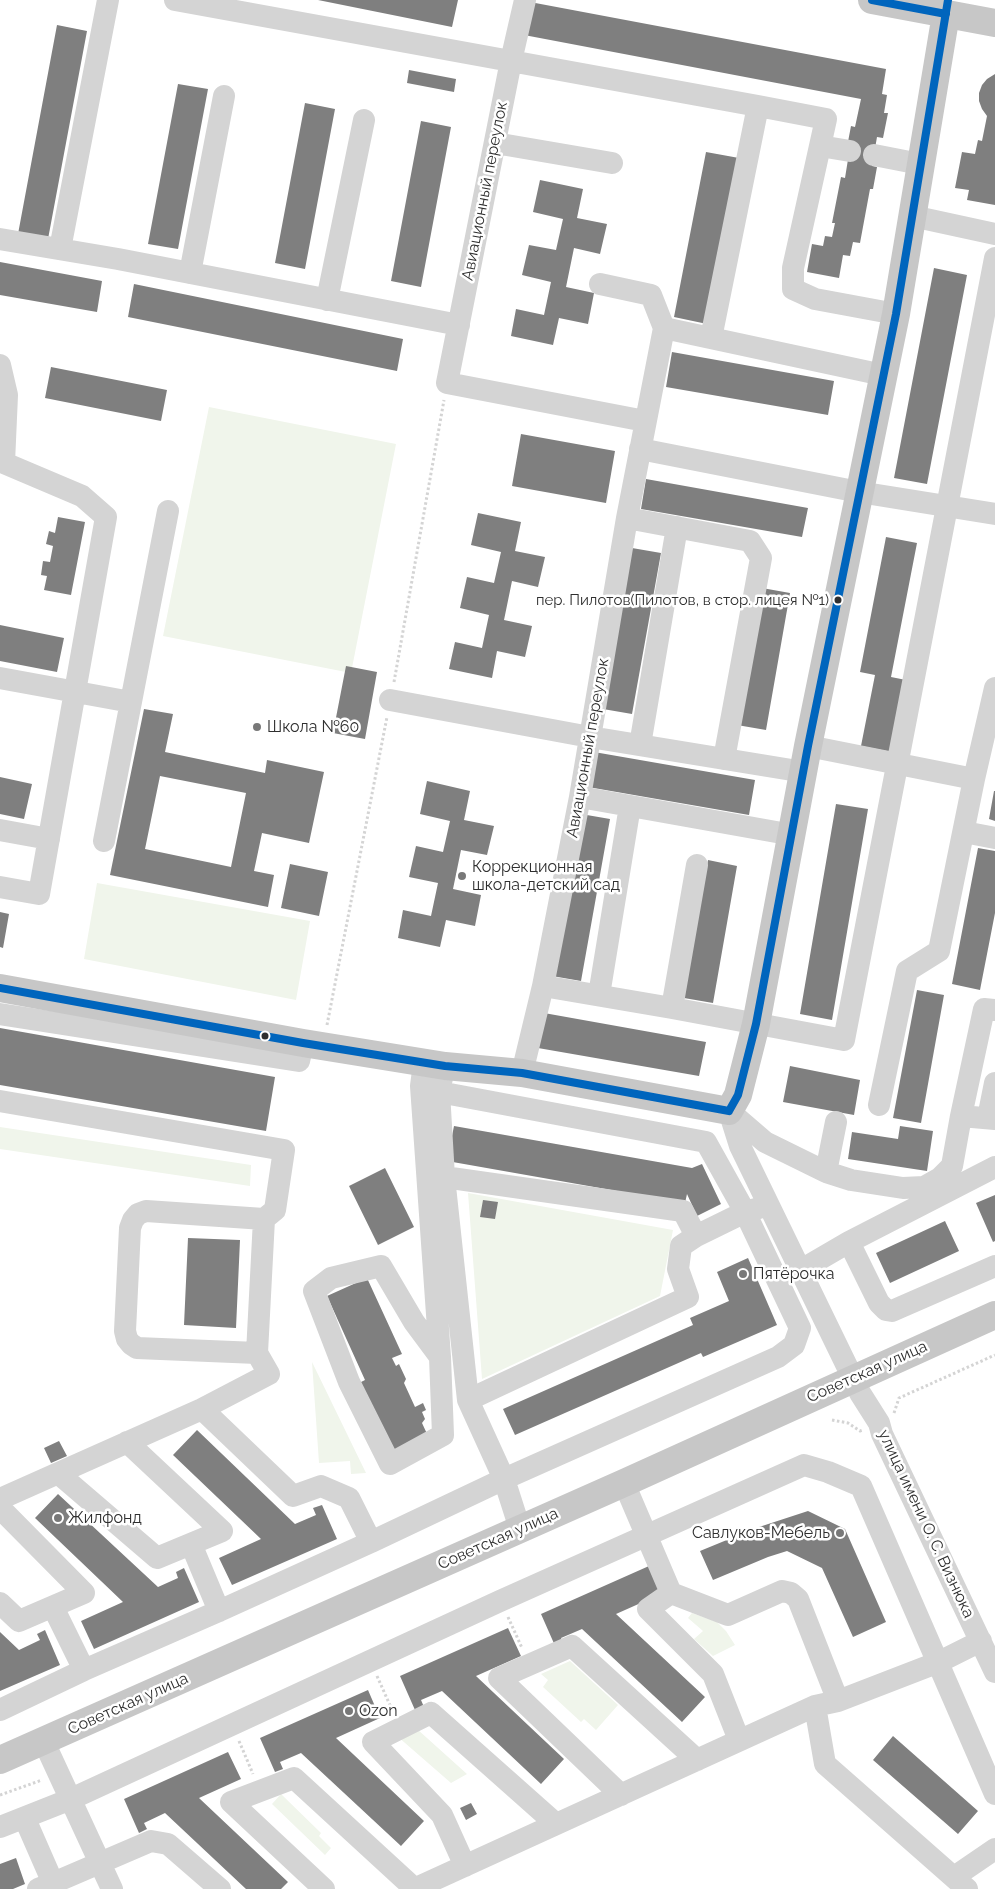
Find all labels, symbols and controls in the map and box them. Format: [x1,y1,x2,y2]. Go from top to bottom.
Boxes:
street label: Авиационный переулок [458,100,512,282]
place label: пер. Пилотов(Пилотов, в стор. лицея №1) [536,591,829,609]
marker: пер. Пилотов(Пилотов, в стор. лицея №1) [833,595,843,605]
street label: Авиационный переулок [563,657,613,839]
place label: Школа №60 [267,717,359,737]
marker: Школа №60 [251,721,263,733]
place label: Коррекционная школа-детский сад [472,857,620,895]
marker: Коррекционная школа-детский сад [456,870,468,882]
unlabelled marker [260,1031,270,1041]
place label: Пятёрочка [753,1264,834,1284]
marker: Пятёрочка [737,1268,749,1280]
street label: Советская улица [804,1337,930,1407]
street label: улица имени О. С. Визнюка [874,1427,978,1621]
street label: Советская улица [435,1504,561,1574]
place label: Жилфонд [68,1508,142,1528]
marker: Жилфонд [52,1512,64,1524]
place label: Савлуков-Мебель [692,1523,830,1543]
marker: Савлуков-Мебель [834,1527,846,1539]
street label: Советская улица [65,1669,191,1739]
place label: Ozon [359,1701,398,1721]
marker: Ozon [343,1705,355,1717]

